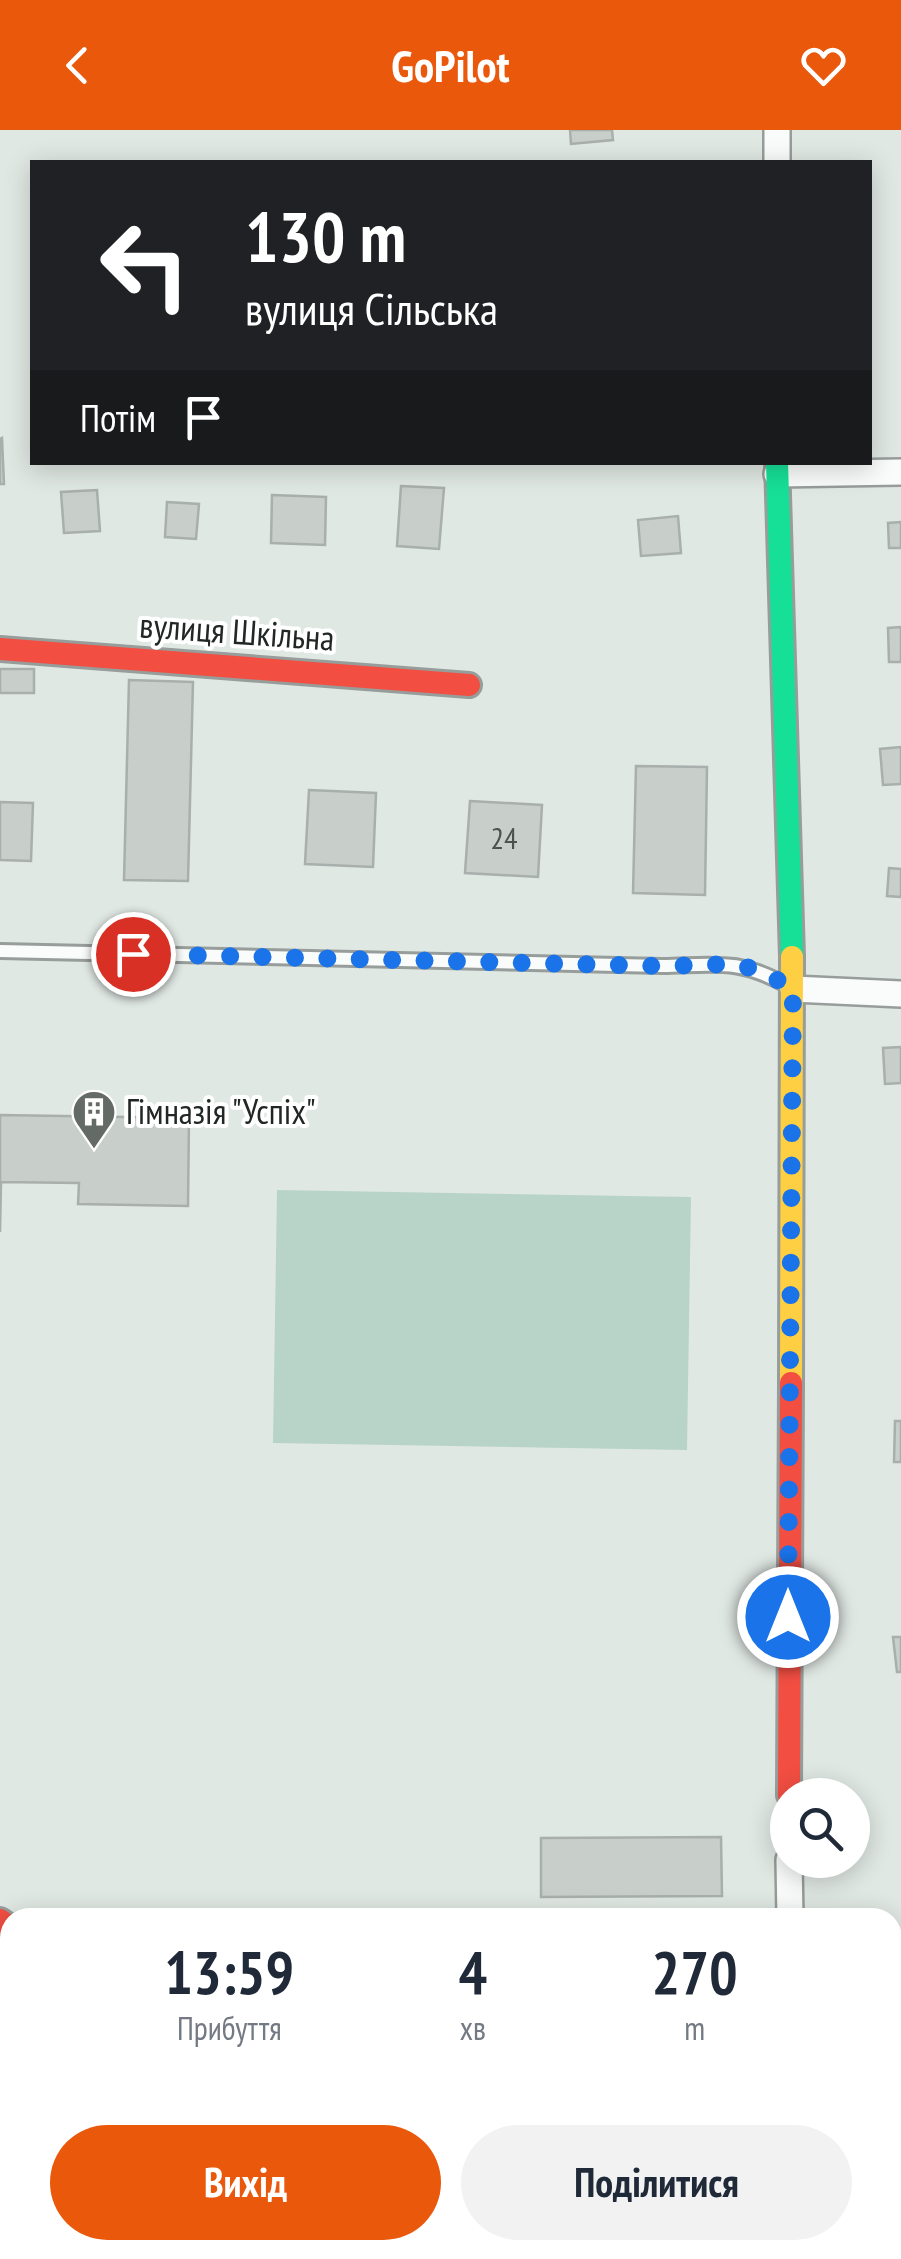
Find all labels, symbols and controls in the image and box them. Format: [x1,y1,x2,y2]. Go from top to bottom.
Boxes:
text: GoPilot [391,36,510,94]
icon: back [50,38,105,93]
icon: heart [796,38,851,93]
text: 130 m [245,191,406,281]
icon: left [80,200,210,330]
text: вулиця Сільська [245,279,498,337]
icon: arrive [176,390,231,445]
text: Потім [80,393,156,442]
street label: вулиця Шкільна [138,601,336,661]
house number: 24 [491,818,518,857]
pin [91,912,176,997]
icon: arrive [106,927,161,982]
place label: Гімназія "Успіх" [126,1088,316,1134]
building icon: Гімназія "Успіх" [71,1089,117,1150]
position arrow [736,1565,840,1669]
map controls [770,1778,870,1878]
button: search [770,1778,870,1878]
text: 13:59 [164,1933,294,2011]
text: 4 [459,1933,487,2011]
text: 270 [652,1933,738,2011]
text: Прибуття [177,2007,282,2049]
text: хв [460,2007,486,2049]
text: m [684,2007,705,2049]
button: Вихід [50,2125,441,2240]
button: Поділитися [461,2125,852,2240]

